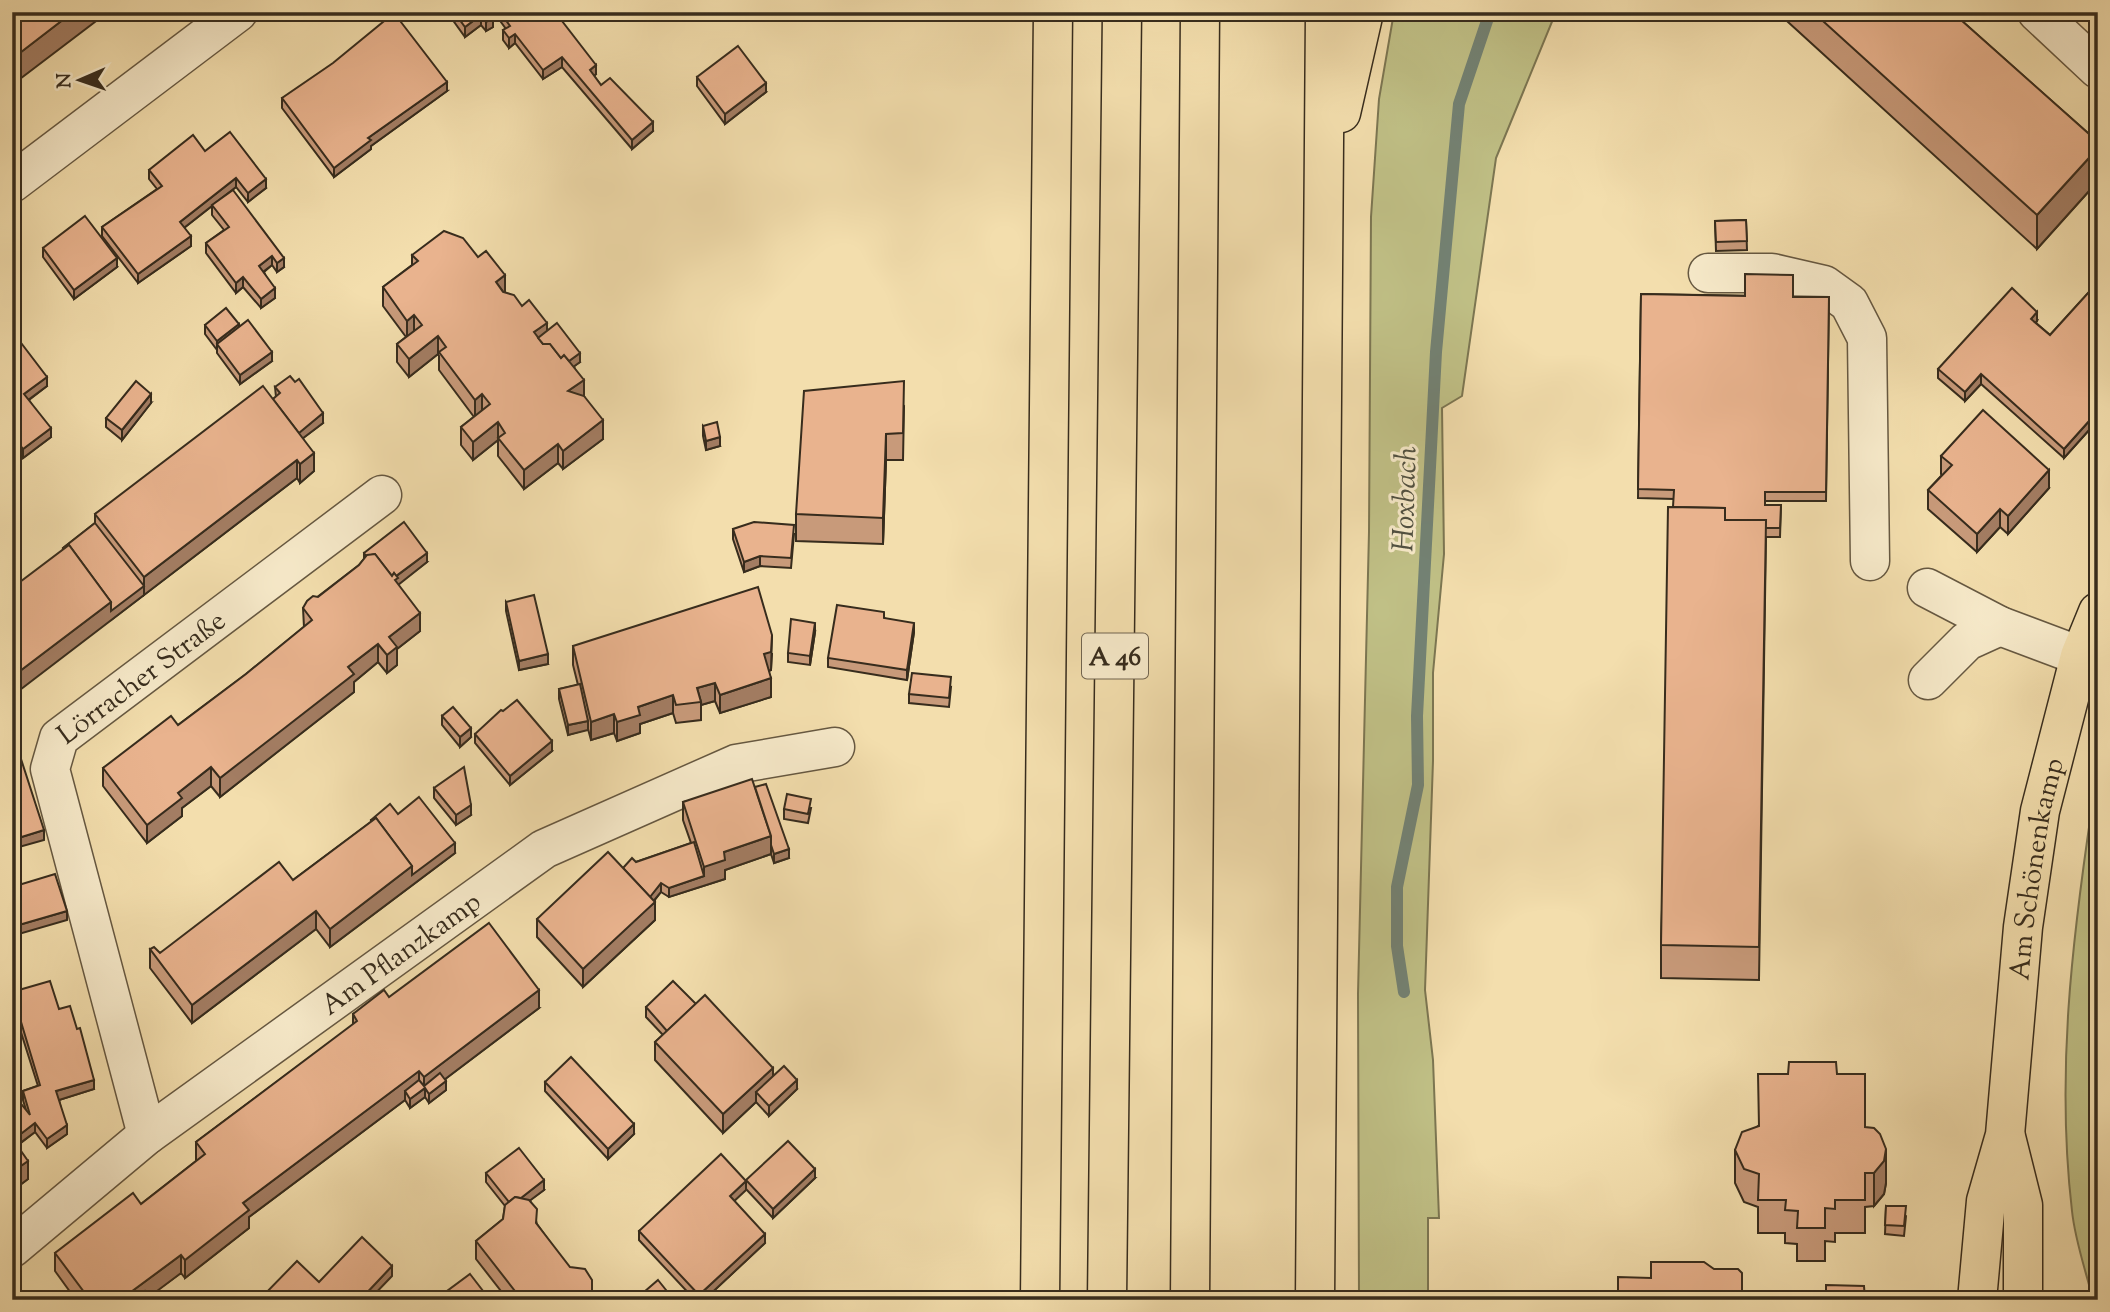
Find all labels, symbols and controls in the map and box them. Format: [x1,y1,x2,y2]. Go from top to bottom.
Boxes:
north arrow [46,46,116,116]
text: N [52,72,79,89]
water label: Hoxbach [1383,445,1430,553]
street label: Lörracher Straße [50,602,235,756]
road number: A 46 [1082,634,1148,678]
street label: Am Schönenkamp [2001,754,2076,982]
street label: Am Pflanzkamp [313,884,490,1027]

